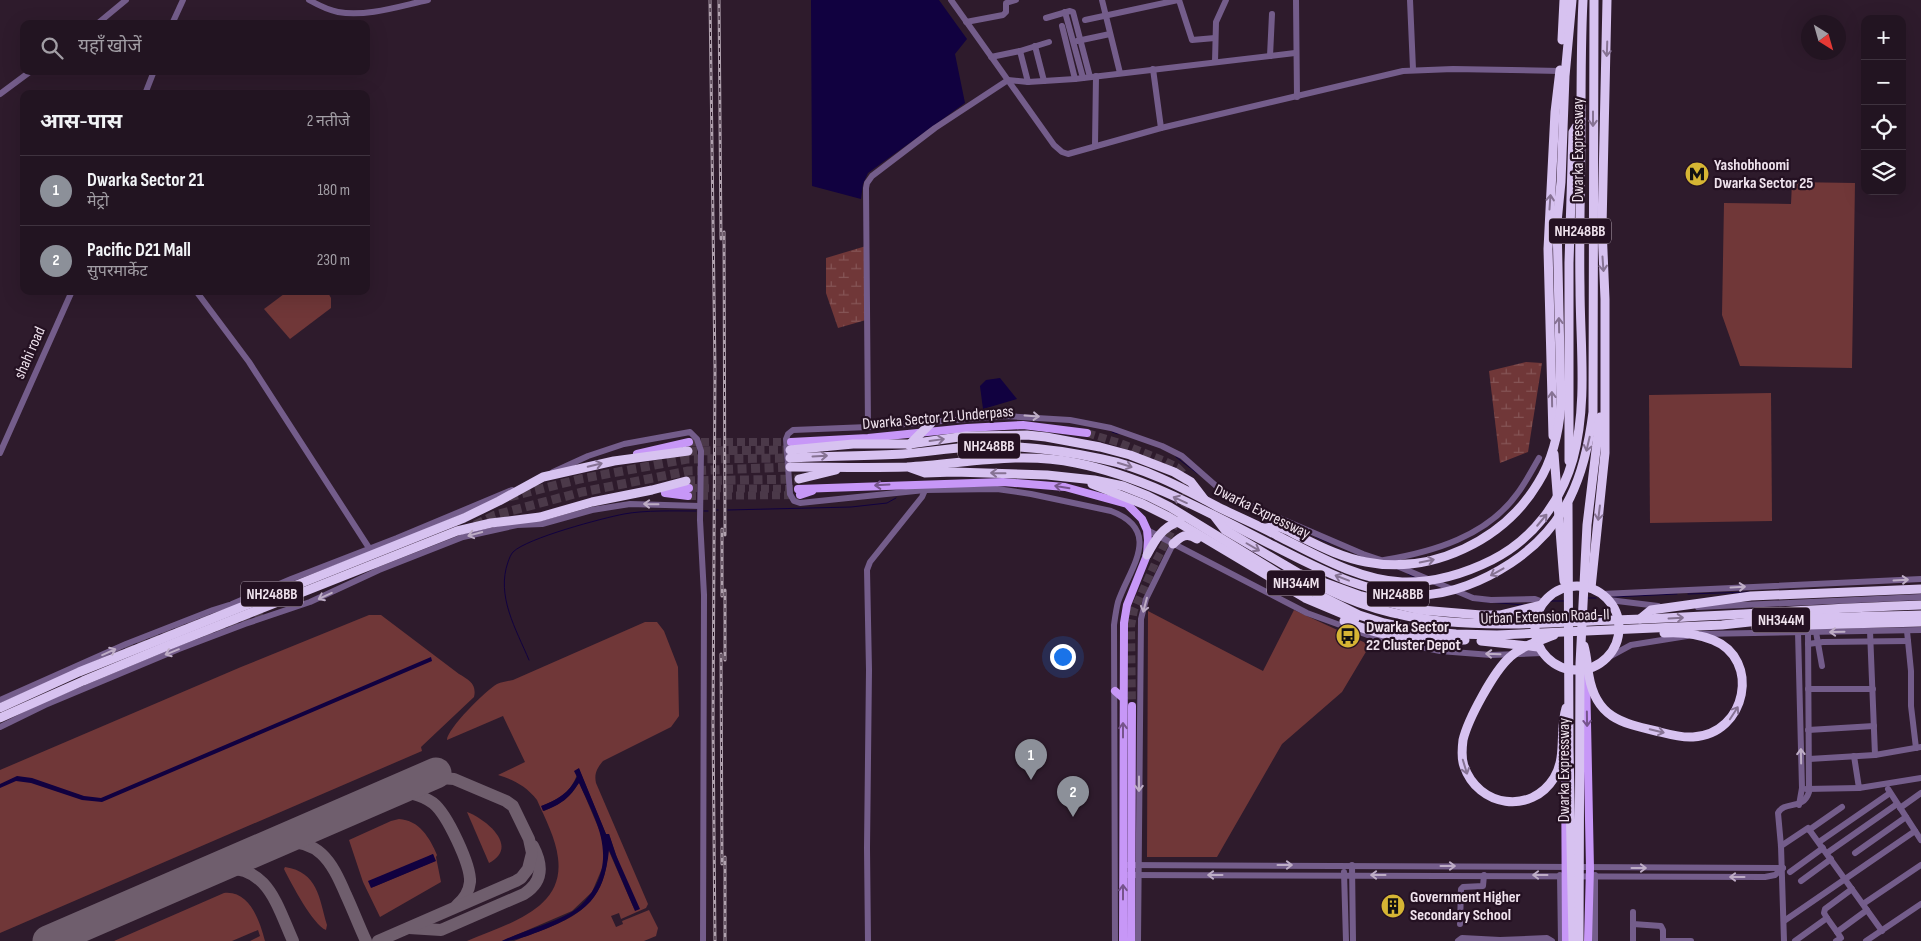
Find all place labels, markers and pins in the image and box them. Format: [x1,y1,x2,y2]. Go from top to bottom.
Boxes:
place label: Yashobhoomi Dwarka Sector 25 [1714,156,1813,193]
metro station icon: Yashobhoomi Dwarka Sector 25 [1684,161,1710,187]
place label: Dwarka Sector 22 Cluster Depot [1366,618,1461,655]
bus stop icon: Dwarka Sector 22 Cluster Depot [1335,623,1361,649]
pin: 1 [1015,739,1047,780]
pin: 2 [1057,776,1089,817]
place label: Government Higher Secondary School [1410,888,1521,925]
building icon: Government Higher Secondary School [1380,893,1406,919]

